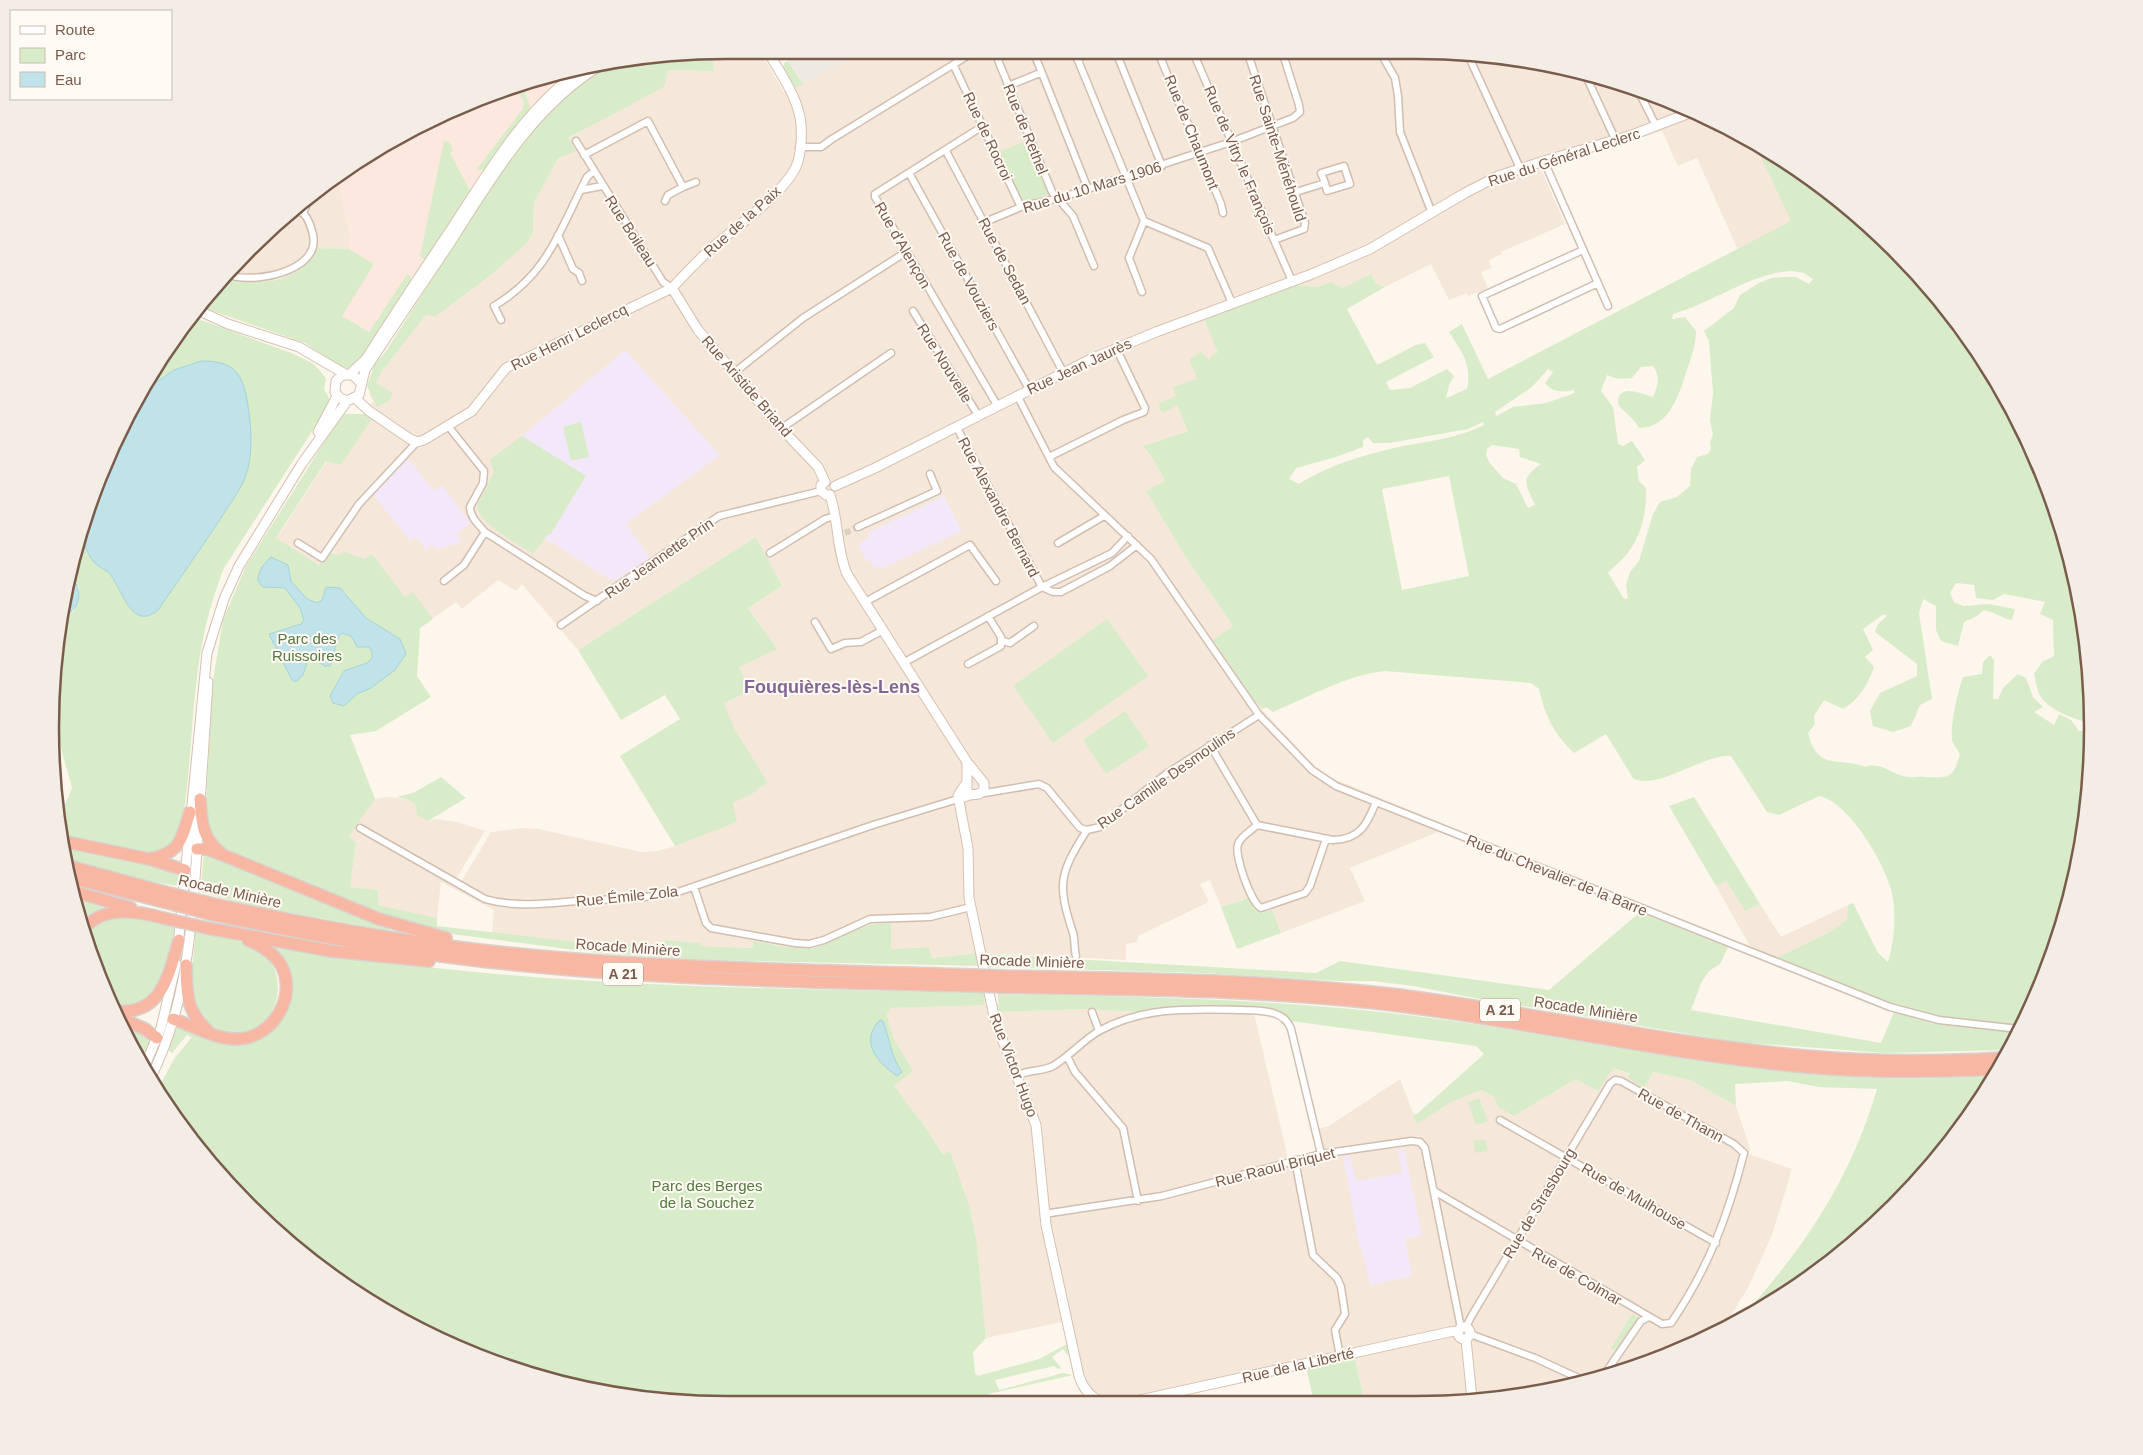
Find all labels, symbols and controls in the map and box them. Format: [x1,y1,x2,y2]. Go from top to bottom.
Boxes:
legend [10,10,172,100]
text: Route [55,21,95,38]
text: Parc [55,46,86,63]
text: Eau [55,71,82,88]
street label: Rue de Chaumont [1161,72,1223,192]
street label: Rue Sainte-Ménéhould [1246,72,1310,224]
street label: Rue de Rethel [1000,81,1052,177]
street label: Rue de Vitry le François [1201,83,1279,237]
street label: Rue de Rocroi [960,89,1016,183]
street label: Rue du Général Leclerc [1486,124,1642,190]
street label: Rue du 10 Mars 1906 [1021,158,1163,216]
street label: Rue de la Paix [700,182,784,260]
street label: Rue Boileau [602,192,660,270]
street label: Rue d'Alençon [871,199,935,291]
street label: Rue de Sedan [975,215,1035,307]
street label: Rue de Vouziers [935,229,1003,333]
street label: Rue Henri Leclercq [508,300,630,374]
street label: Rue Nouvelle [914,320,976,406]
street label: Rue Aristide Briand [698,332,796,440]
street label: Rue Jean Jaurès [1024,334,1134,398]
street label: Rue Alexandre Bernard [955,434,1043,580]
street label: Rue Jeannette Prin [602,514,716,602]
park label: Parc des Ruissoires [272,630,342,664]
district label: Fouquières-lès-Lens [744,677,920,697]
street label: Rue Camille Desmoulins [1094,724,1238,832]
street label: Rue du Chevalier de la Barre [1464,831,1650,919]
street label: Rocade Minière [177,871,283,911]
street label: Rue Émile Zola [575,882,680,910]
street label: Rocade Minière [575,935,681,959]
street label: Rocade Minière [979,951,1085,971]
road number: A 21 [603,962,643,986]
street label: Rocade Minière [1533,992,1639,1026]
road number: A 21 [1480,998,1520,1022]
street label: Rue Victor Hugo [986,1011,1042,1119]
street label: Rue de Thann [1635,1085,1727,1145]
street label: Rue Raoul Briquet [1213,1144,1337,1190]
street label: Rue de Strasbourg [1499,1145,1579,1261]
street label: Rue de Mulhouse [1579,1159,1689,1233]
park label: Parc des Berges de la Souchez [652,1177,762,1211]
street label: Rue de Colmar [1529,1243,1625,1309]
street label: Rue de la Liberté [1240,1344,1356,1386]

